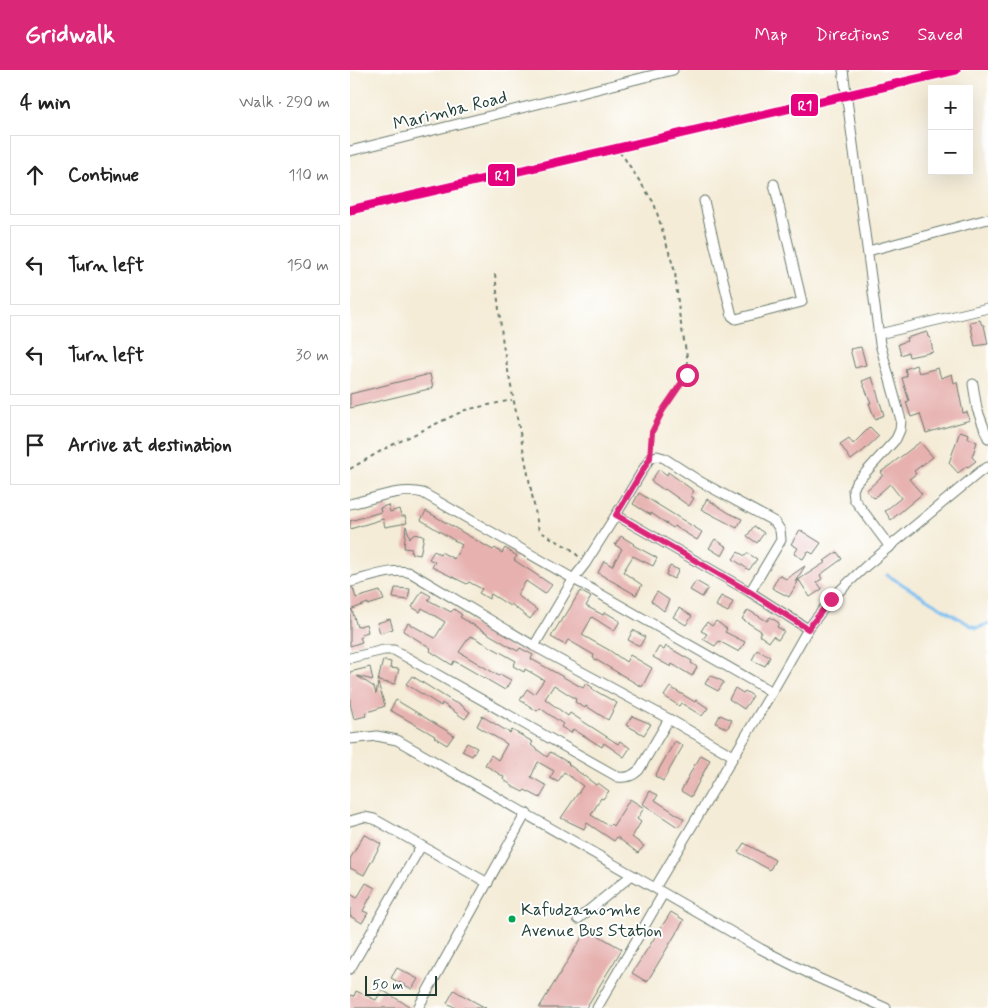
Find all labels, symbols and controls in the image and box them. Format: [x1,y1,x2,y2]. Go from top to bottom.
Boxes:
text: Gridwalk [25,20,115,51]
text: Map [755,23,788,47]
text: Directions [816,23,890,47]
text: Saved [918,23,963,47]
street label: Marimba Road [391,85,510,137]
map controls [928,85,973,175]
button: + [928,85,973,130]
text: 4 min [20,89,71,117]
text: Walk · 290 m [239,92,330,113]
line badge: R1 [790,93,819,117]
text: R1 [798,97,812,115]
button: − [928,130,973,175]
icon: ahead [21,161,49,189]
text: Continue [68,163,139,188]
line badge: R1 [487,163,516,187]
text: 110 m [288,165,329,186]
text: R1 [495,167,509,185]
icon: left [21,251,49,279]
text: Turn left [68,253,144,278]
text: 150 m [287,255,329,276]
icon: left [21,341,49,369]
text: Turn left [68,343,144,368]
text: 30 m [296,345,329,366]
route start [676,364,699,387]
icon: arrive [21,431,49,459]
text: Arrive at destination [68,433,232,458]
route end [820,588,843,611]
place label: Kafudzamomhe Avenue Bus Station [521,899,662,942]
marker: Kafudzamomhe Avenue Bus Station [507,914,517,924]
scale bar [365,973,438,996]
text: 50 m [372,976,403,994]

